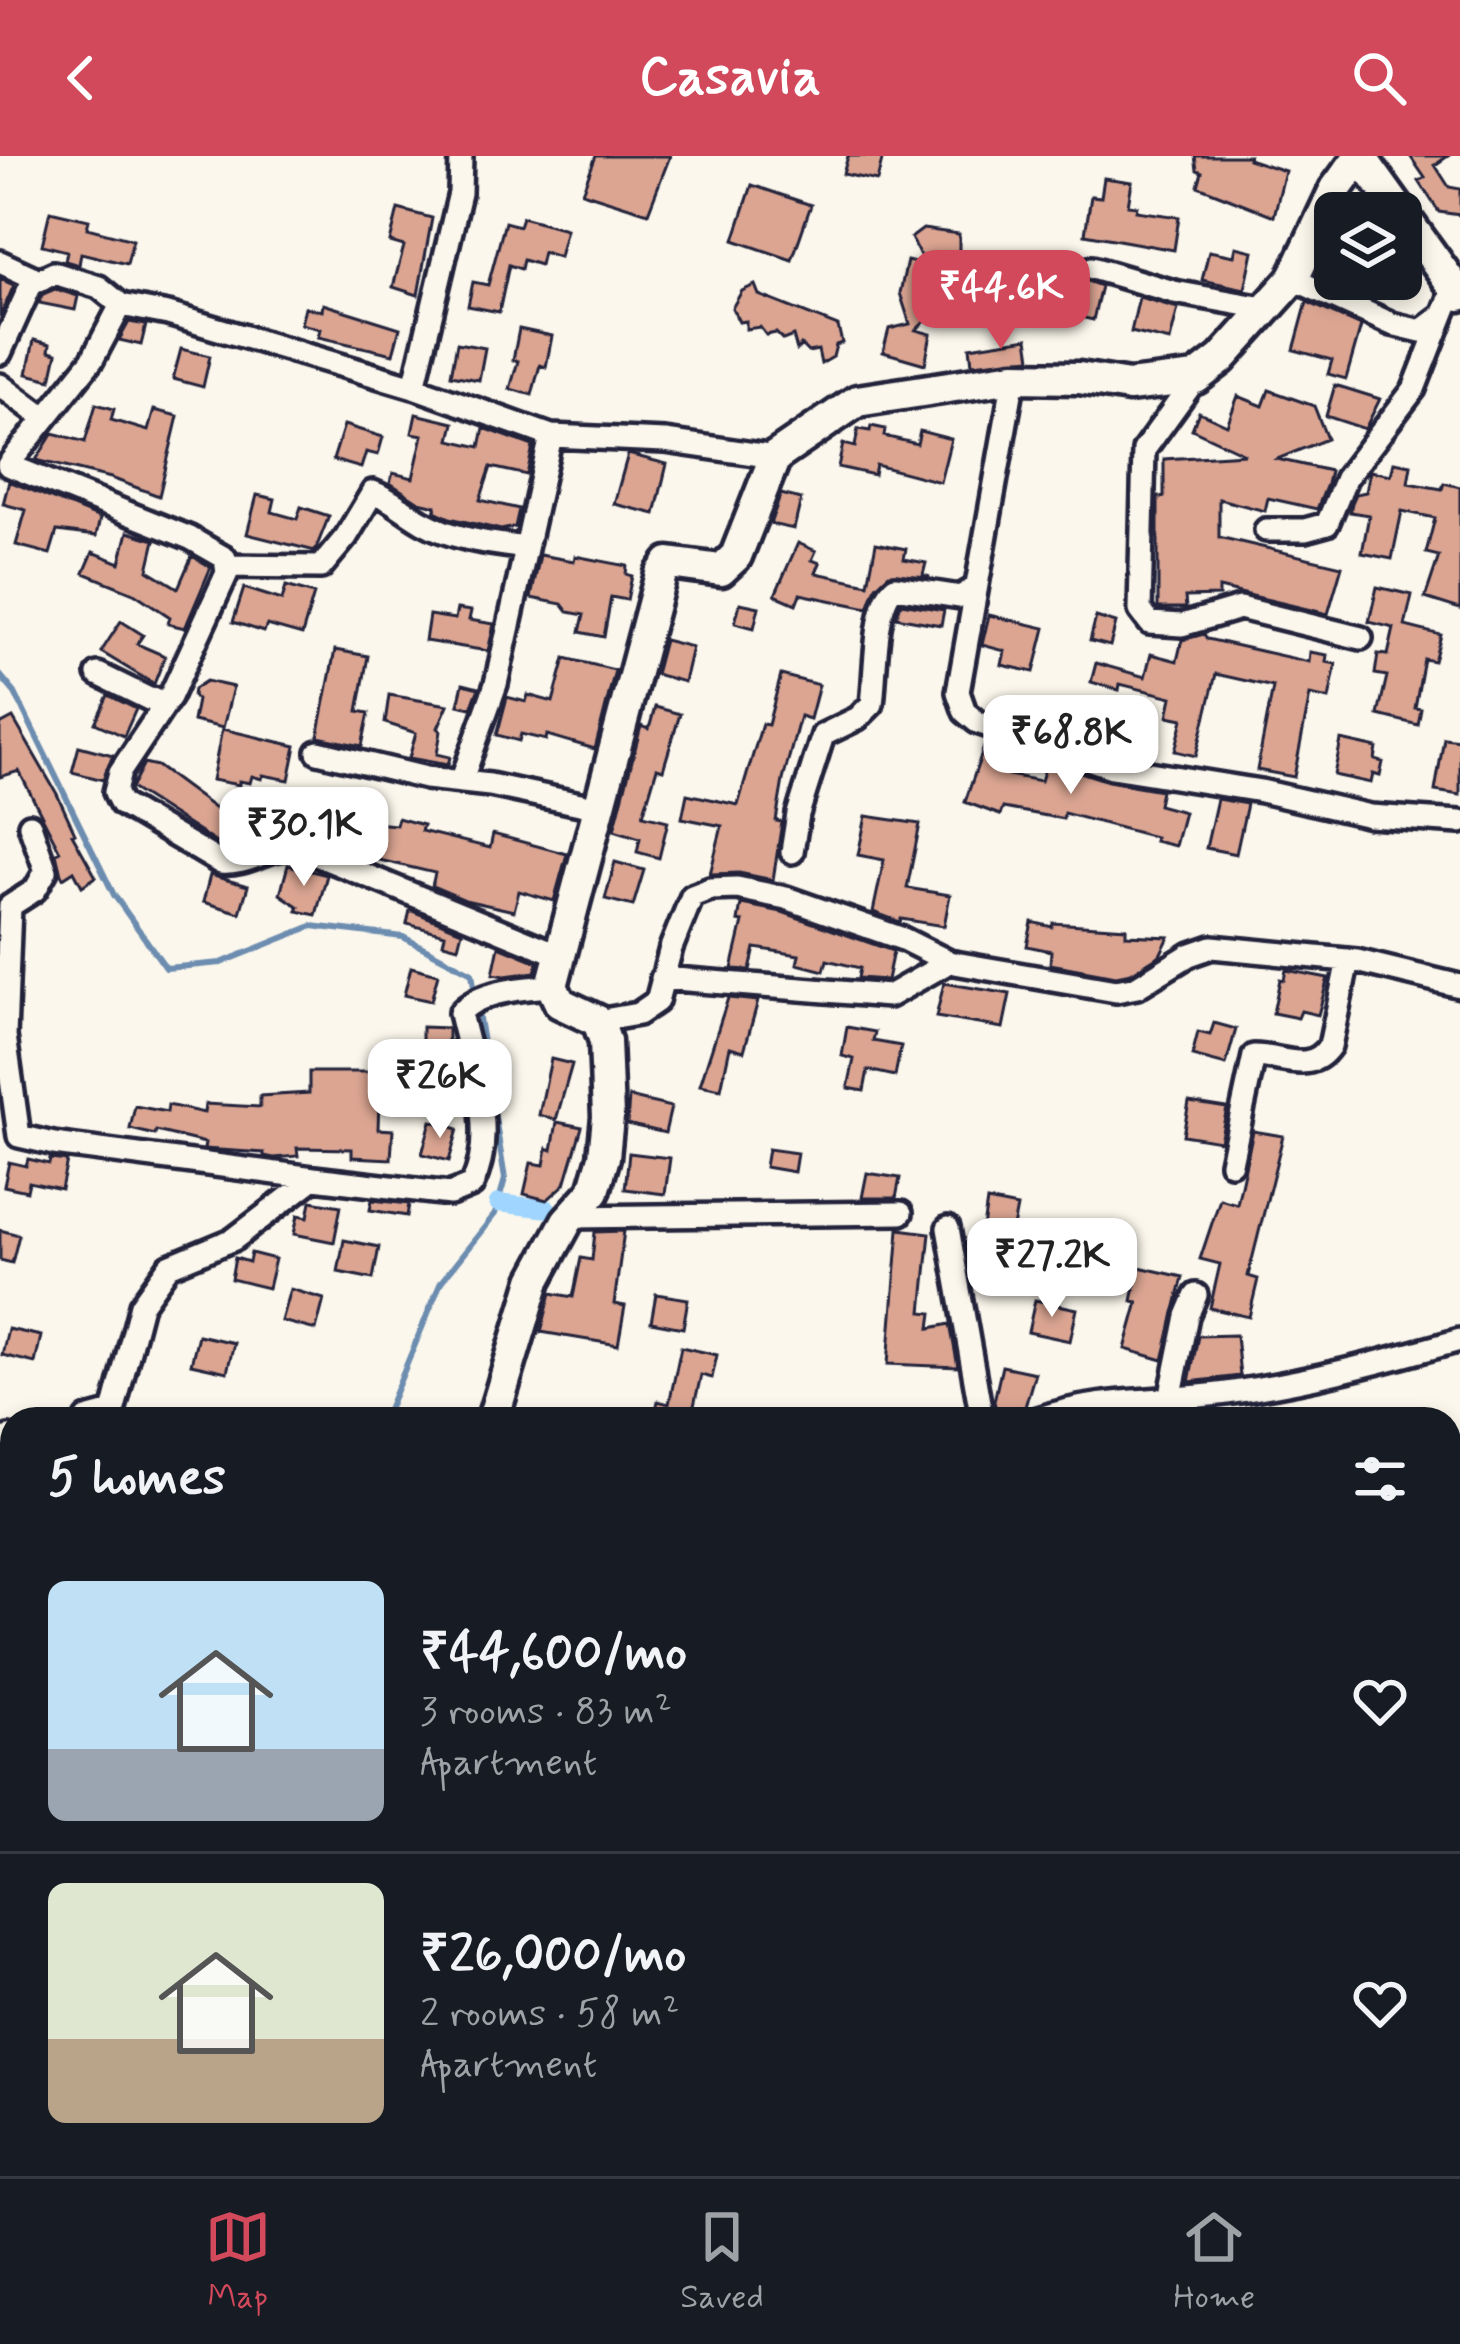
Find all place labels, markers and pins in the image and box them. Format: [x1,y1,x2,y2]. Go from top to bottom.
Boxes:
pin: ₹44.6K [903,250,1099,352]
pin: ₹68.8K [973,695,1169,797]
pin: ₹30.1K [206,787,402,889]
pin: ₹26K [369,1039,511,1141]
pin: ₹27.2K [954,1218,1150,1320]

